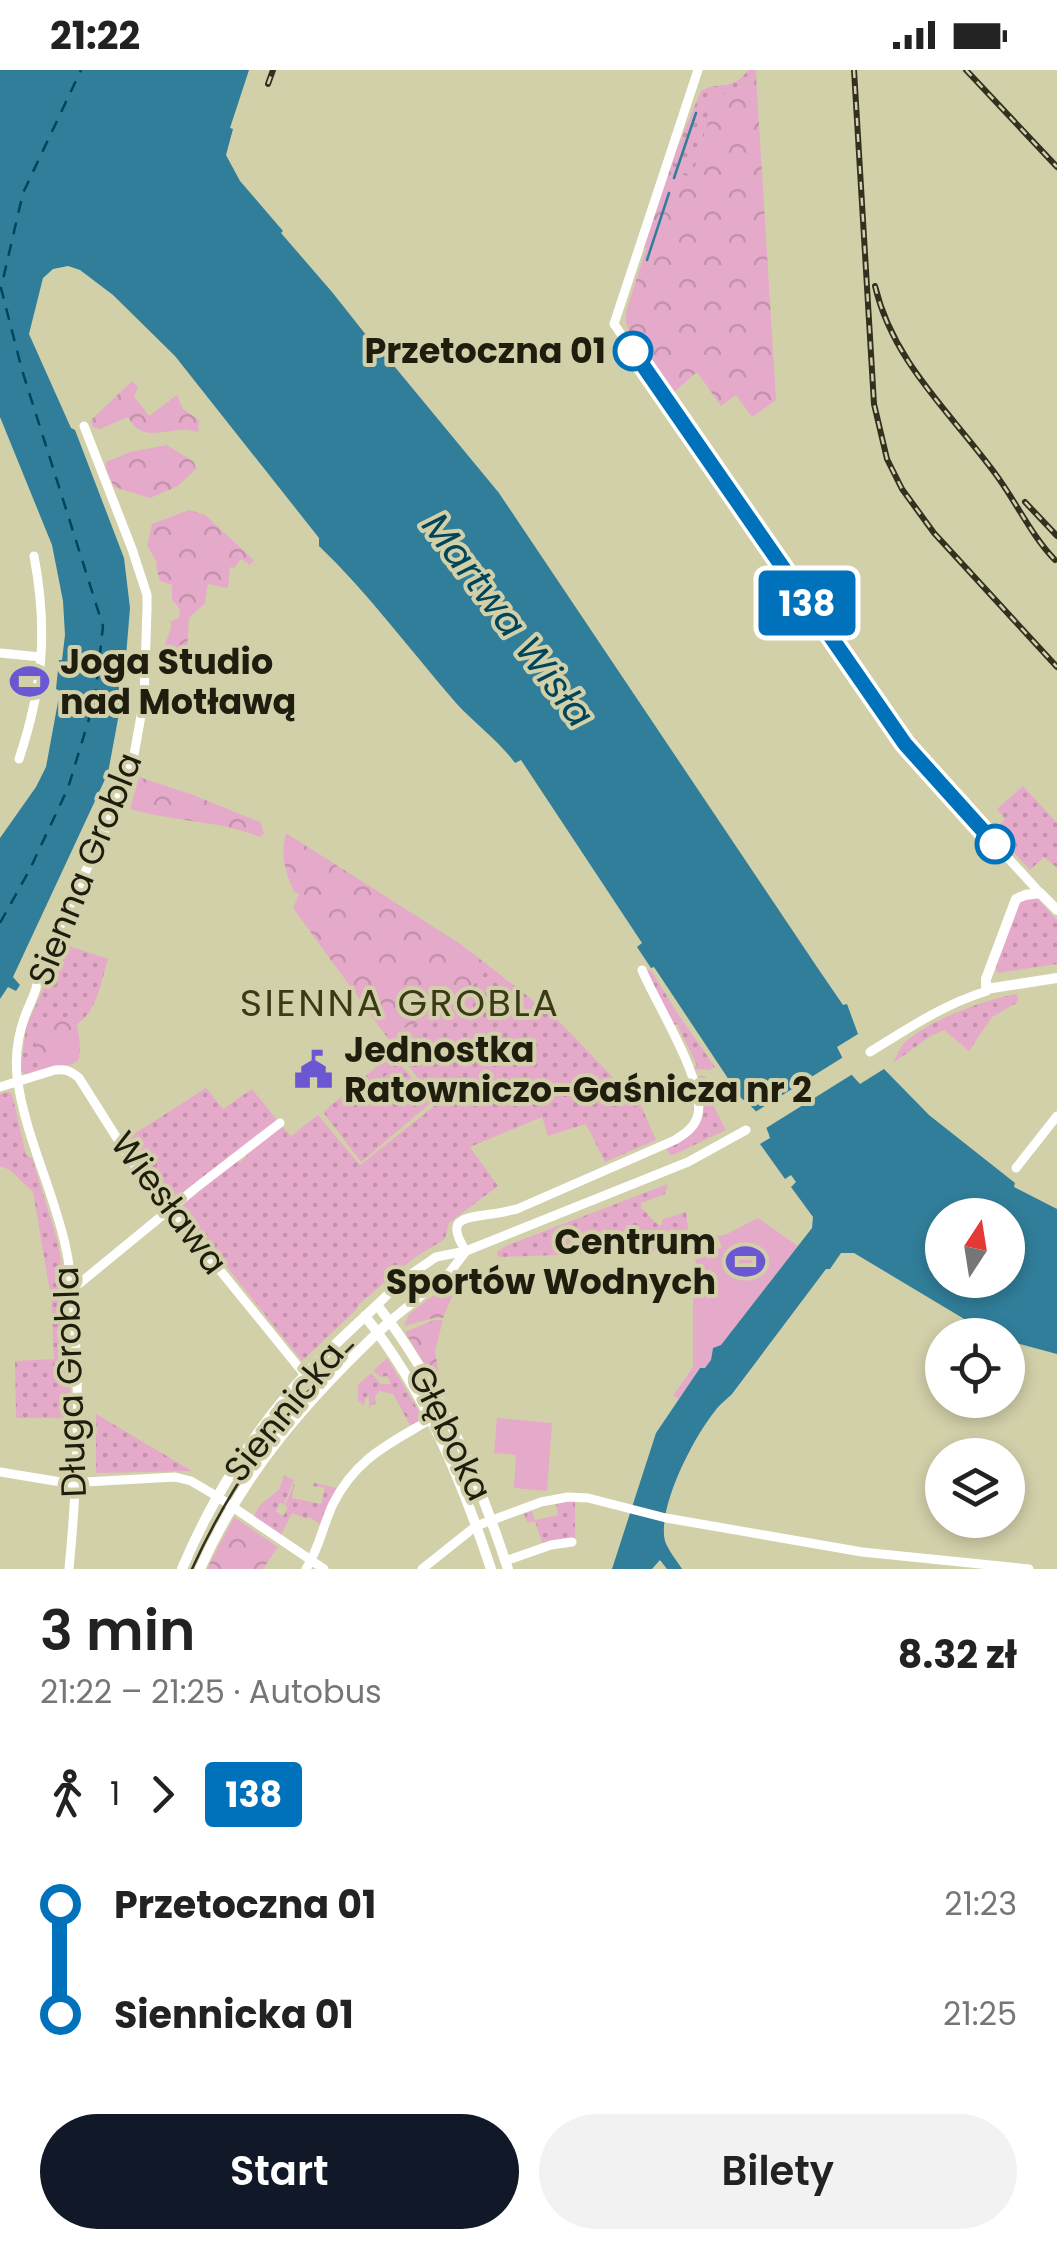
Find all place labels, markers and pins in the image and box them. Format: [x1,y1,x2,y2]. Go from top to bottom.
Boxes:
place label: Przetoczna 01 [364,326,606,375]
marker: Przetoczna 01 [614,332,652,370]
place label: Joga Studio nad Motławą [60,637,296,726]
sports icon: Joga Studio nad Motławą [9,661,51,703]
unlabelled marker [976,825,1014,863]
place label: Jednostka Ratowniczo-Gaśnicza nr 2 [344,1025,812,1114]
public building icon: Jednostka Ratowniczo-Gaśnicza nr 2 [293,1049,335,1091]
place label: Centrum Sportów Wodnych [386,1217,716,1306]
sports icon: Centrum Sportów Wodnych [725,1241,767,1283]

